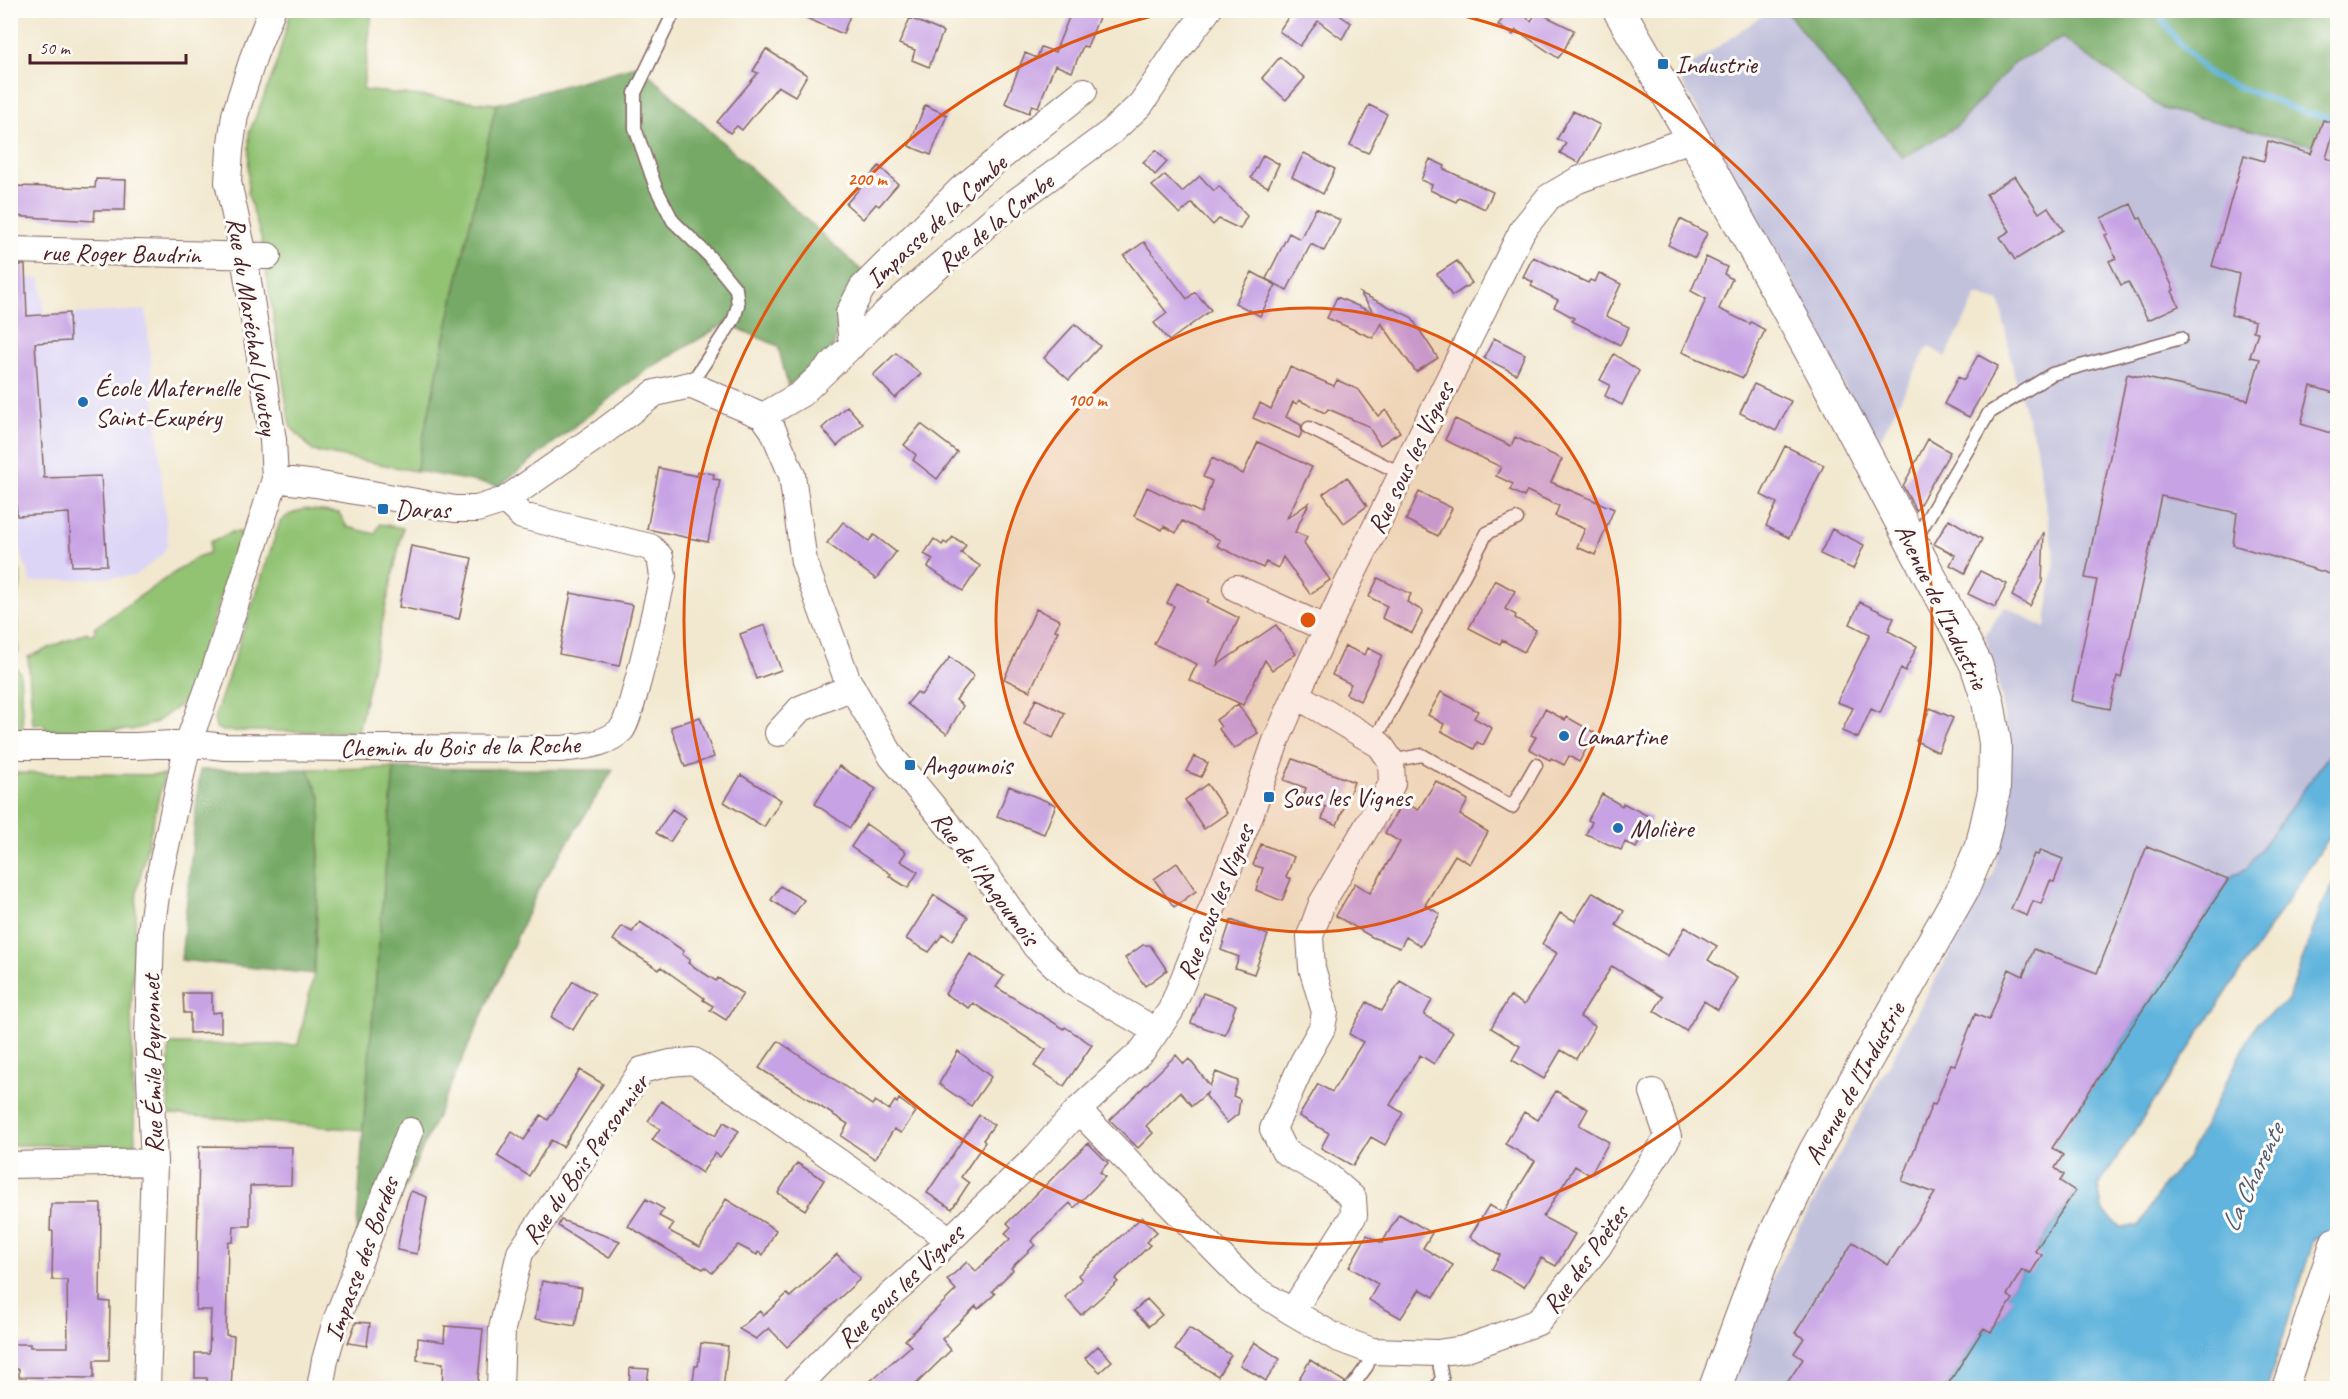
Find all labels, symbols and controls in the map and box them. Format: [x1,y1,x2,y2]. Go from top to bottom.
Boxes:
scale bar [30,27,186,65]
text: 50 m [39,37,72,59]
place label: Industrie [1675,48,1758,81]
marker: Industrie [1656,57,1670,71]
street label: Impasse de la Combe [859,146,1015,295]
street label: Rue de la Combe [930,164,1061,279]
text: 200 m [848,168,888,190]
street label: Rue du Maréchal Lyautey [219,215,286,439]
street label: rue Roger Baudrin [41,236,202,271]
place label: École Maternelle Saint-Exupéry [95,371,242,434]
street label: Rue sous les Vignes [1360,375,1462,539]
text: 100 m [1068,389,1108,411]
marker: École Maternelle Saint-Exupéry [76,395,90,409]
place label: Daras [395,493,452,526]
marker: Daras [376,502,390,516]
street label: Avenue de l'Industrie [1887,518,1997,696]
centre of rings [1298,610,1318,630]
place label: Lamartine [1576,720,1669,753]
street label: Chemin du Bois de la Roche [340,728,582,765]
marker: Lamartine [1557,729,1571,743]
place label: Angoumois [922,749,1014,782]
marker: Angoumois [903,758,917,772]
place label: Sous les Vignes [1281,781,1413,814]
marker: Sous les Vignes [1262,790,1276,804]
street label: Rue de l'Angoumois [924,805,1048,954]
place label: Molière [1630,812,1696,845]
street label: Rue sous les Vignes [1169,818,1262,984]
marker: Molière [1611,821,1625,835]
street label: Rue Émile Peyronnet [134,972,171,1154]
street label: Avenue de l'Industrie [1796,995,1913,1170]
street label: Rue du Bois Personnier [515,1066,658,1251]
water label: La Charente [2212,1115,2293,1237]
street label: Impasse des Bordes [317,1171,407,1346]
street label: Rue des Poètes [1535,1197,1637,1320]
street label: Rue sous les Vignes [830,1216,972,1355]

